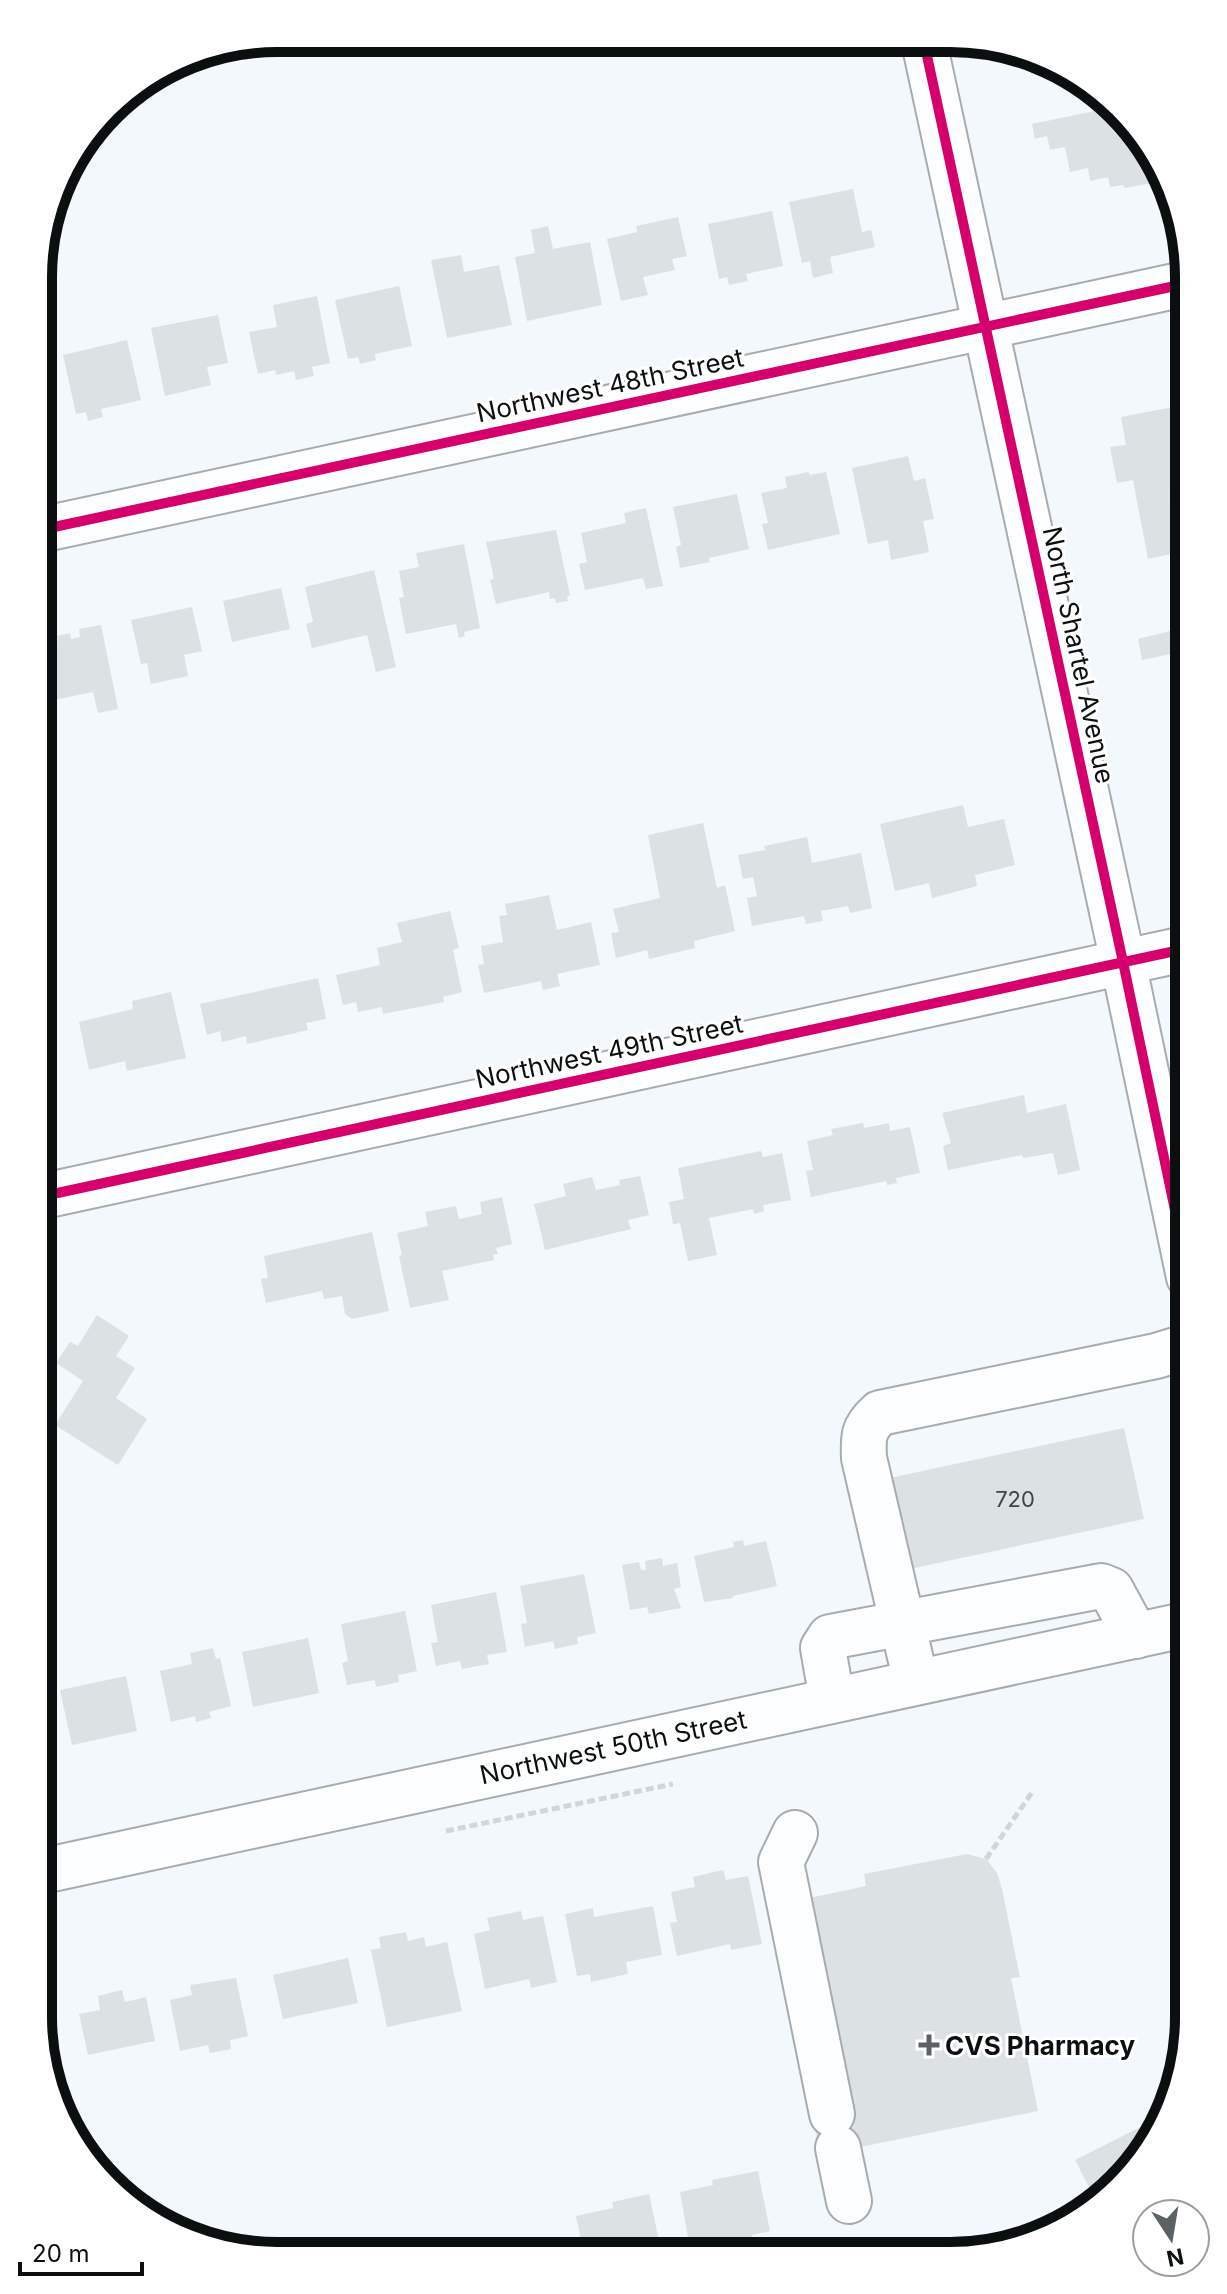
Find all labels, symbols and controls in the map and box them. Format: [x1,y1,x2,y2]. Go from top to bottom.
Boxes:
street label: Northwest 48th Street [474,342,746,428]
street label: North Shartel Avenue [1037,524,1121,786]
street label: Northwest 49th Street [472,1007,746,1095]
house number: 720 [995,1486,1035,1512]
street label: Northwest 50th Street [477,1704,749,1790]
place label: CVS Pharmacy [945,2030,1135,2061]
marker: CVS Pharmacy [920,2036,938,2054]
north arrow [1131,2198,1211,2278]
scale bar [20,2226,142,2276]
text: 20 m [32,2239,90,2268]
text: N [1164,2243,1186,2272]

